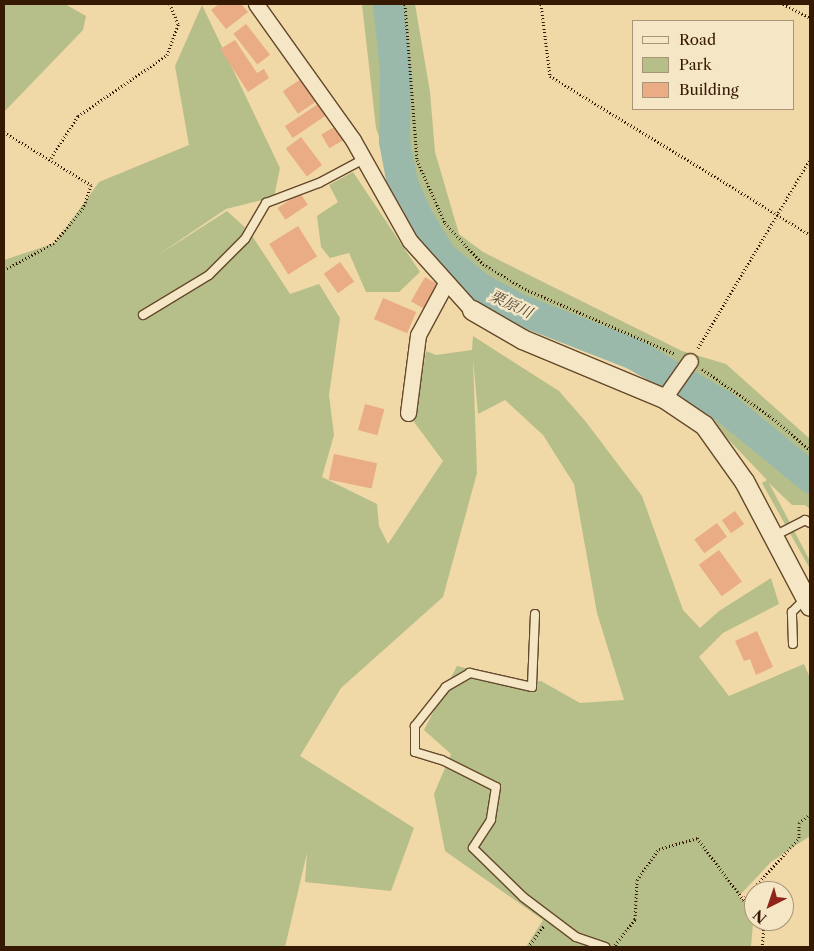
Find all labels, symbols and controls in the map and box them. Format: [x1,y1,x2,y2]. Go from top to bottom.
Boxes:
legend [632,20,794,110]
text: Road [679,30,716,49]
text: Park [679,55,712,74]
text: Building [679,80,739,99]
water label: 栗原川 [487,286,535,322]
north arrow [744,881,794,931]
text: N [749,906,770,927]

